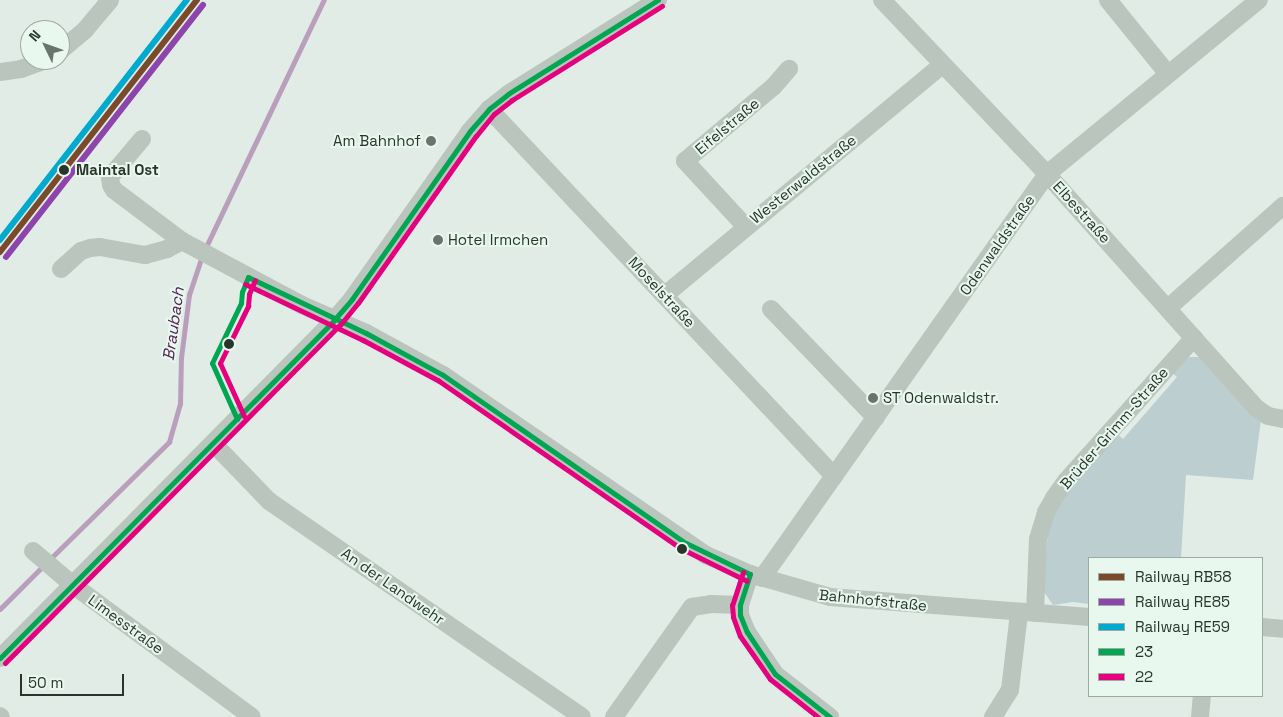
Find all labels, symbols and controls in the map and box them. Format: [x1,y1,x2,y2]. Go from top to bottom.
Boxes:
north arrow [20,20,70,70]
text: N [25,26,44,45]
street label: Eifelstraße [691,94,763,158]
street label: Westerwaldstraße [746,131,860,227]
place label: Am Bahnhof [333,132,421,150]
marker: Am Bahnhof [425,135,437,147]
place label: Maintal Ost [76,161,159,179]
marker: Maintal Ost [56,162,72,178]
street label: Elbestraße [1049,177,1115,247]
street label: Odenwaldstraße [956,191,1038,299]
place label: Hotel Irmchen [448,231,548,249]
marker: Hotel Irmchen [432,234,444,246]
street label: Moselstraße [625,253,699,331]
water label: Braubach [159,286,189,362]
unlabelled marker [224,339,234,349]
street label: Brüder-Grimm-Straße [1056,363,1172,493]
place label: ST Odenwaldstr. [883,389,999,407]
marker: ST Odenwaldstr. [867,392,879,404]
street label: An der Landwehr [338,544,448,628]
unlabelled marker [677,544,687,554]
legend [1088,557,1263,697]
text: Railway RB58 [1135,567,1232,586]
street label: Bahnhofstraße [818,585,928,615]
street label: Limesstraße [85,591,167,657]
text: Railway RE85 [1135,592,1230,611]
text: Railway RE59 [1135,617,1230,636]
text: 23 [1135,642,1153,661]
scale bar [22,664,126,696]
text: 22 [1135,667,1153,686]
text: 50 m [28,673,63,692]

